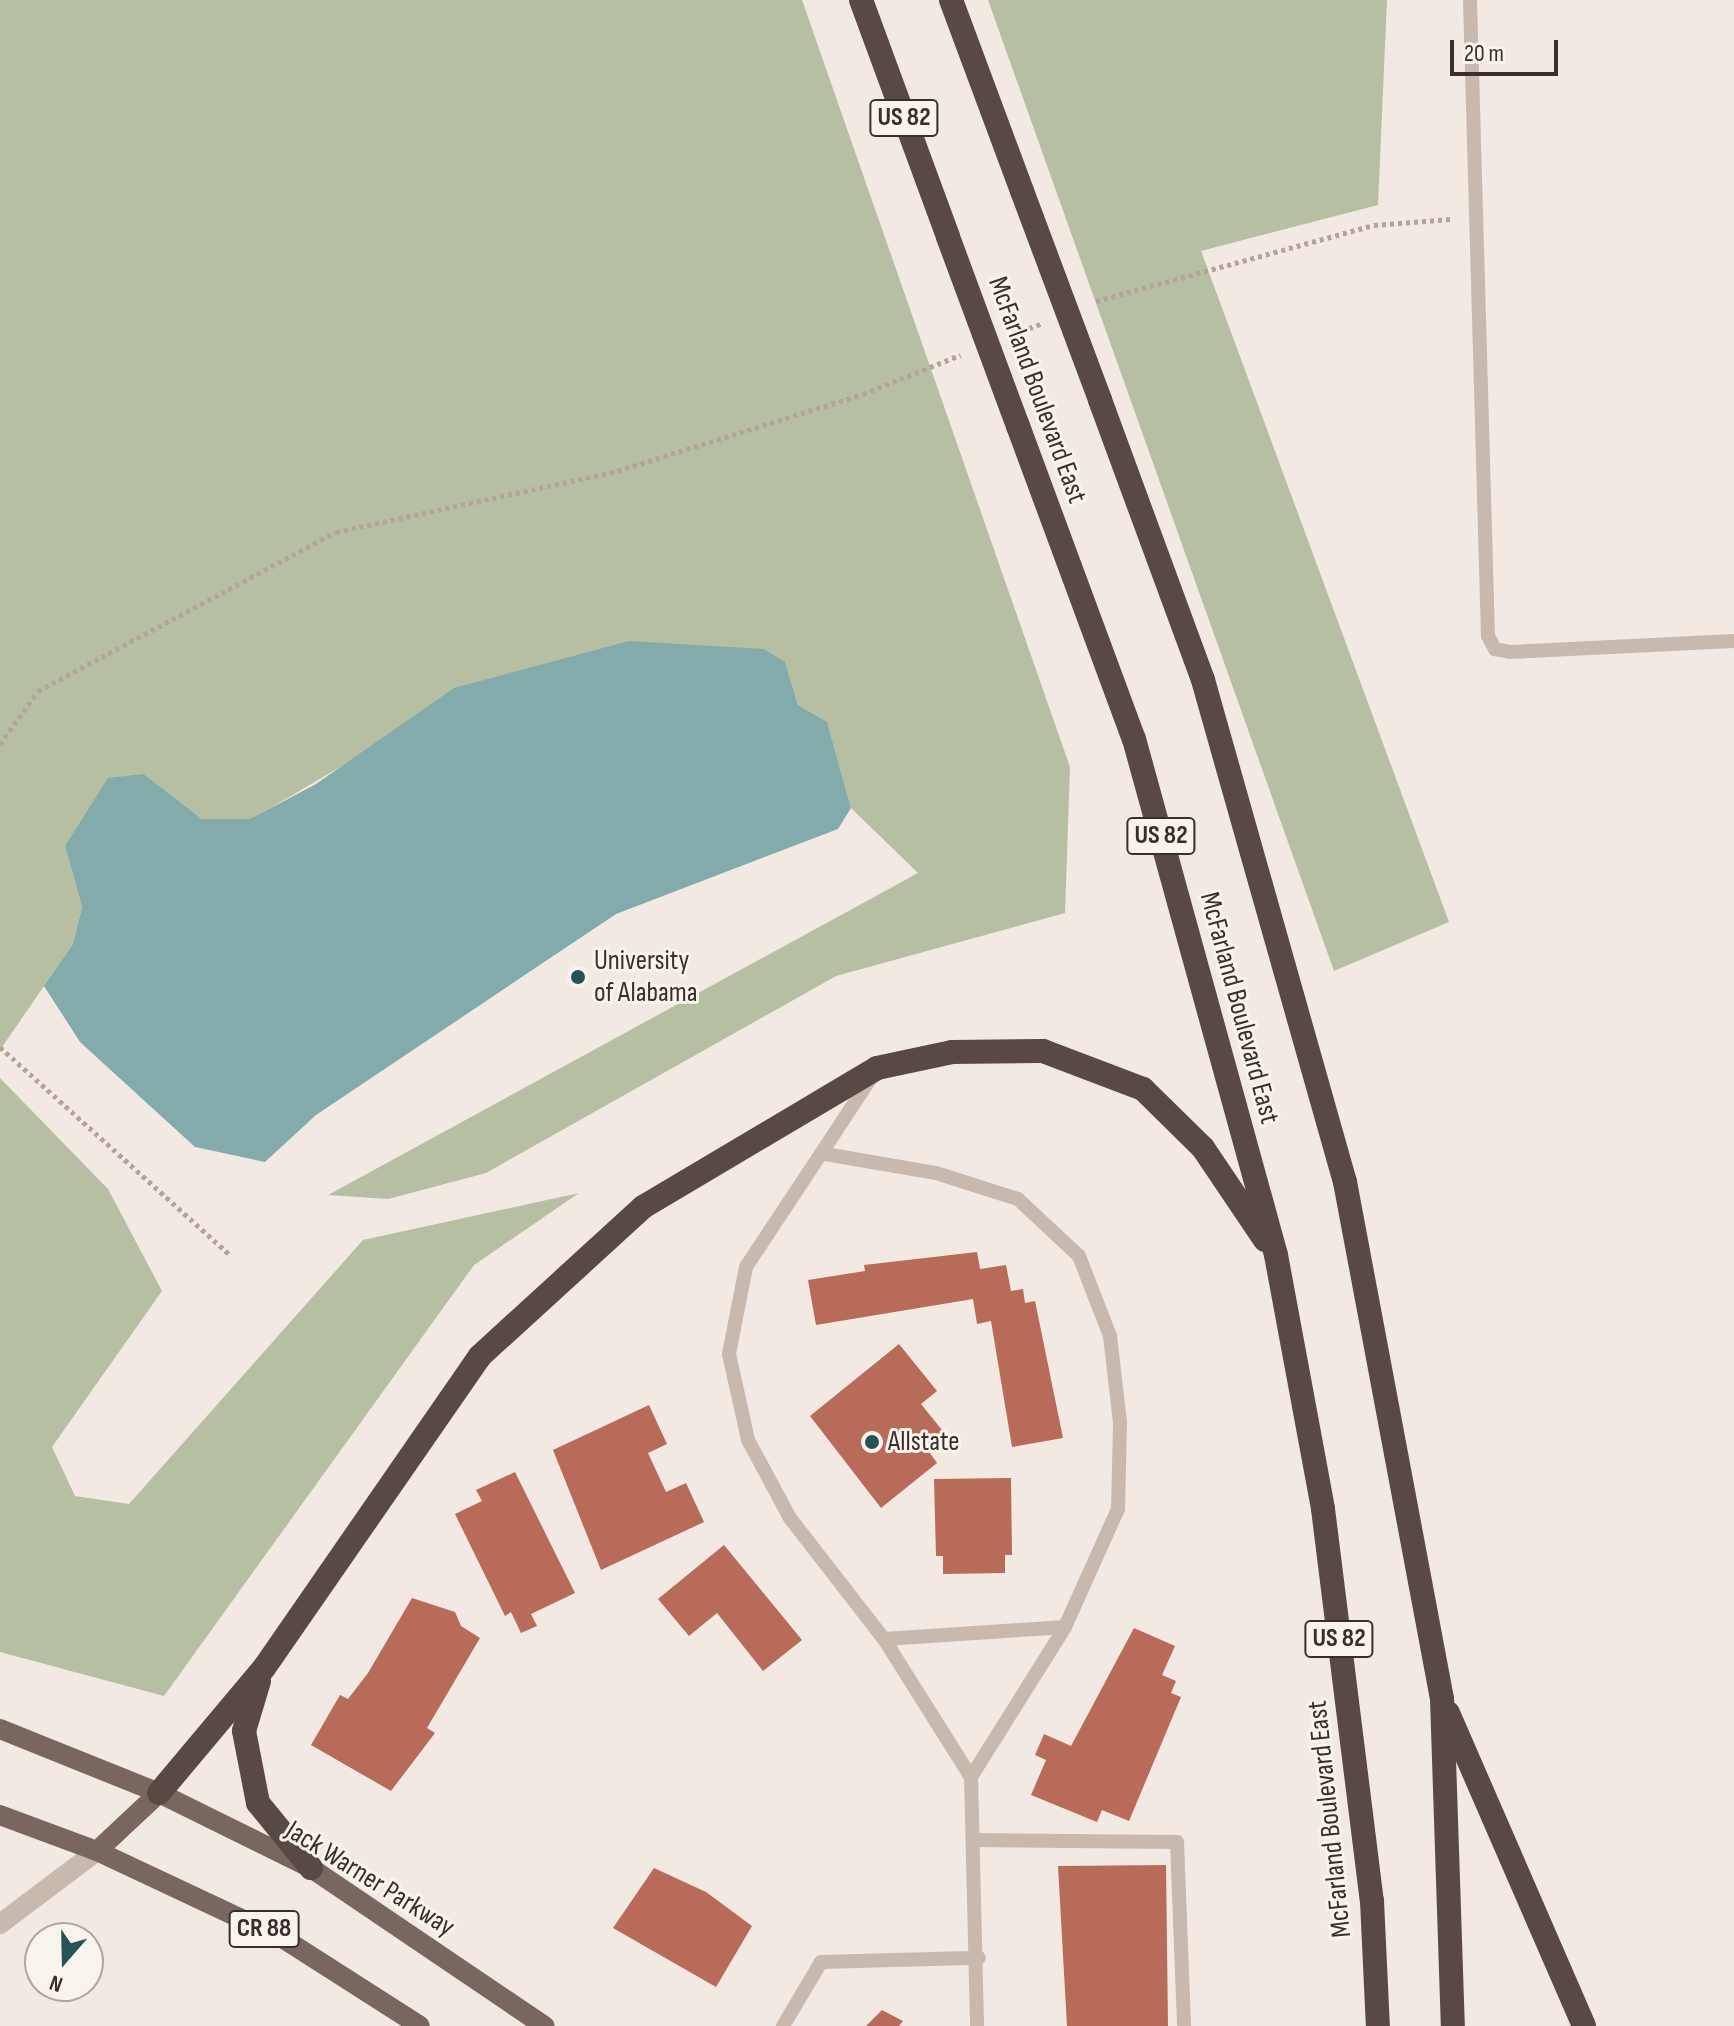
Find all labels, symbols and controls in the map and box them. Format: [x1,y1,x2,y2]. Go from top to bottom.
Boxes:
scale bar [1454,24,1562,74]
text: 20 m [1464,39,1504,68]
road number: US 82 [868,96,940,140]
street label: McFarland Boulevard East [980,272,1094,508]
road number: US 82 [1125,814,1197,858]
street label: McFarland Boulevard East [1192,889,1286,1127]
place label: University of Alabama [594,944,698,1010]
marker: University of Alabama [569,968,587,986]
place label: Allstate [888,1425,960,1459]
marker: Allstate [863,1433,881,1451]
road number: US 82 [1303,1617,1375,1661]
street label: McFarland Boulevard East [1301,1699,1359,1939]
street label: Jack Warner Parkway [279,1814,461,1944]
road number: CR 88 [228,1907,300,1951]
north arrow [24,1922,104,2002]
text: N [46,1968,66,1998]

